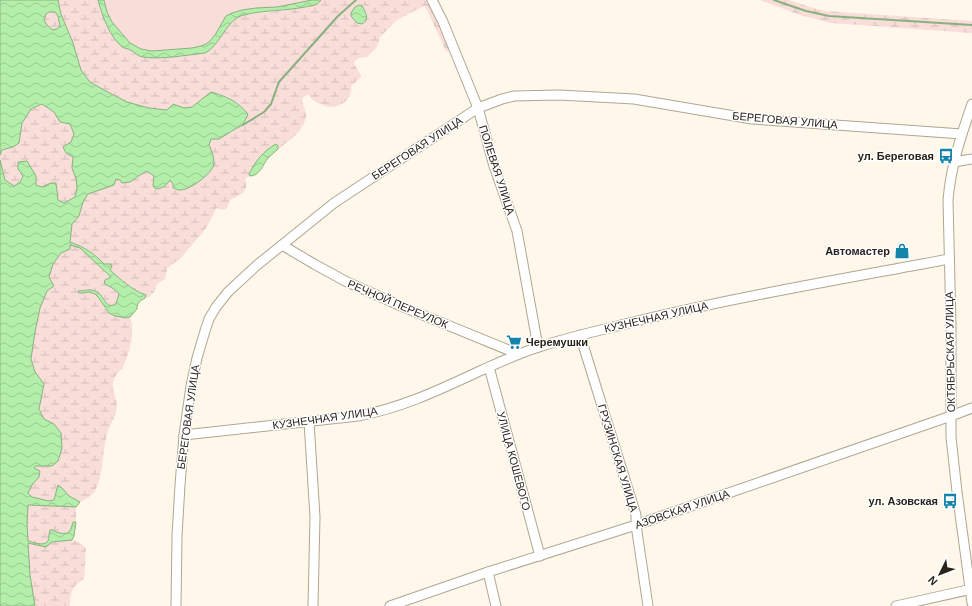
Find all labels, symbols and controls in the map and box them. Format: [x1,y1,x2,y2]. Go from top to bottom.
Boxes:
street label: БЕРЕГОВАЯ УЛИЦА [732,109,839,131]
street label: БЕРЕГОВАЯ УЛИЦА [369,114,465,182]
street label: ПОЛЕВАЯ УЛИЦА [477,124,517,217]
bus stop icon: ул. Береговая [937,147,955,165]
place label: ул. Береговая [858,150,934,162]
shop icon: Автомастер [893,242,911,260]
place label: Автомастер [825,245,890,257]
street label: РЕЧНОЙ ПЕРЕУЛОК [346,277,451,331]
street label: ОКТЯБРЬСКАЯ УЛИЦА [943,291,957,413]
street label: КУЗНЕЧНАЯ УЛИЦА [603,299,710,335]
supermarket icon: Черемушки [505,333,523,351]
place label: Черемушки [526,336,588,348]
street label: БЕРЕГОВАЯ УЛИЦА [175,363,201,470]
street label: ГРУЗИНСКАЯ УЛИЦА [596,403,640,514]
street label: КУЗНЕЧНАЯ УЛИЦА [272,405,379,431]
street label: УЛИЦА КОШЕВОГО [495,410,533,512]
street label: АЗОВСКАЯ УЛИЦА [633,487,731,531]
bus stop icon: ул. Азовская [941,492,959,510]
place label: ул. Азовская [868,495,938,507]
north arrow [920,554,960,594]
text: N [926,574,940,588]

